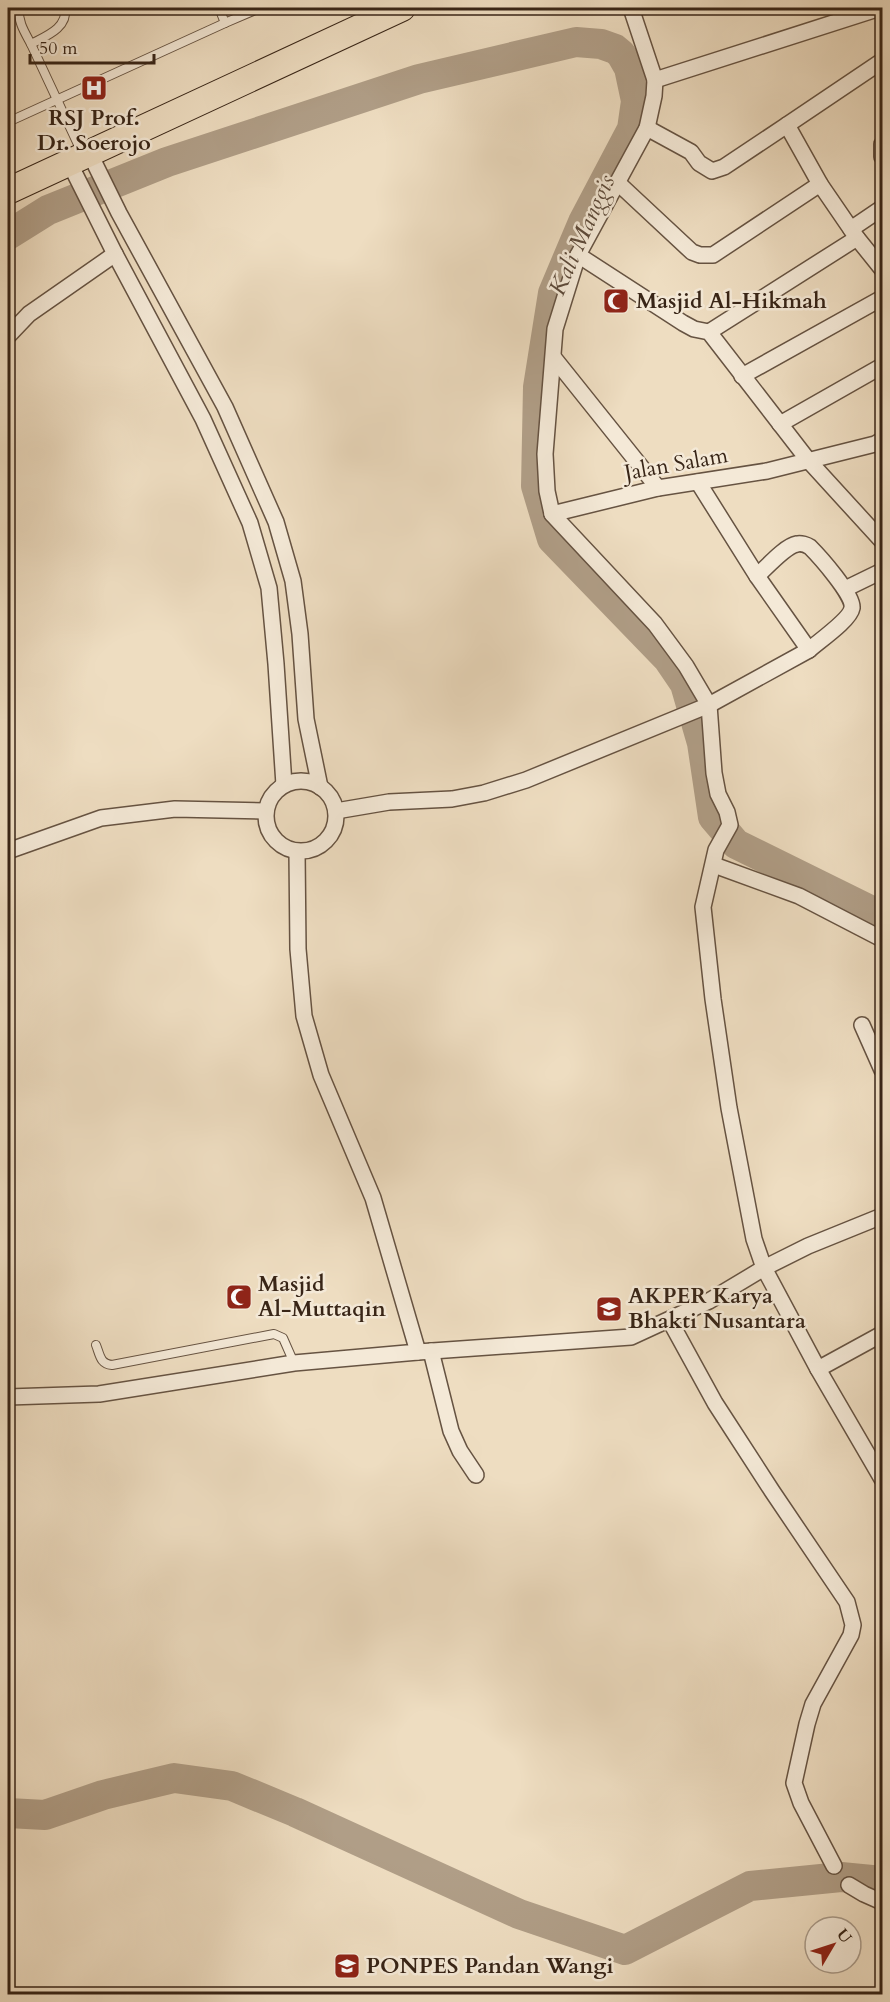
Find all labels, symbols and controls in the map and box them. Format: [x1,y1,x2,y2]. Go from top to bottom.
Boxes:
scale bar [30,27,154,65]
text: 50 m [39,36,78,61]
hospital icon: RSJ Prof. Dr. Soerojo [79,73,109,103]
place label: RSJ Prof. Dr. Soerojo [37,103,151,158]
water label: Kali Manggis [541,169,623,301]
mosque icon: Masjid Al-Hikmah [601,286,631,316]
place label: Masjid Al-Hikmah [636,286,827,316]
street label: Jalan Salam [619,440,731,488]
place label: Masjid Al-Muttaqin [258,1269,386,1324]
place label: AKPER Karya Bhakti Nusantara [628,1281,806,1336]
mosque icon: Masjid Al-Muttaqin [224,1282,254,1312]
school or university icon: AKPER Karya Bhakti Nusantara [594,1294,624,1324]
north arrow [803,1915,863,1975]
text: U [831,1924,857,1948]
school or university icon: PONPES Pandan Wangi [332,1951,362,1981]
place label: PONPES Pandan Wangi [366,1951,613,1981]

